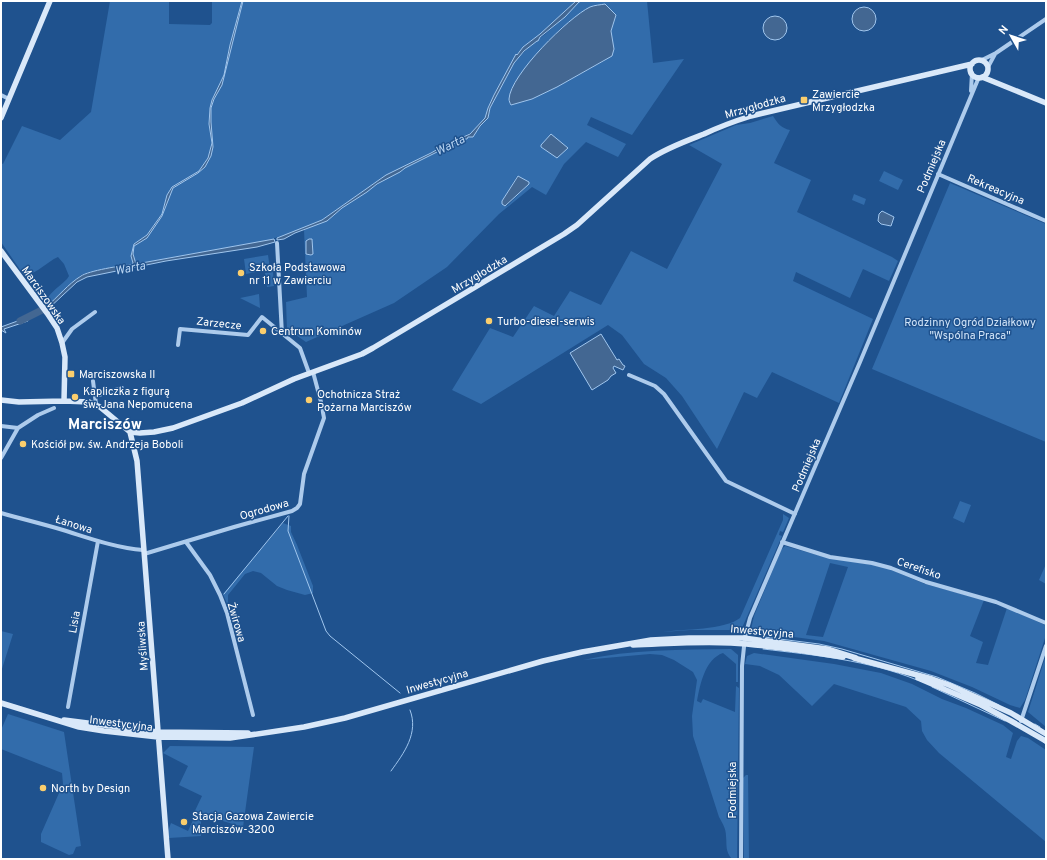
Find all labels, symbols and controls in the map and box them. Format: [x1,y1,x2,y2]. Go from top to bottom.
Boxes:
north arrow [991,16,1031,56]
text: N [996,23,1012,38]
place label: Zawiercie Mrzygłodzka [812,88,875,115]
street label: Mrzygłodzka [723,92,788,122]
marker: Zawiercie Mrzygłodzka [799,95,809,105]
water label: Warta [433,131,469,160]
street label: Podmiejska [914,137,950,195]
street label: Rekreacyjna [965,172,1027,208]
street label: Mrzygłodzka [449,253,510,297]
water label: Warta [114,258,148,280]
place label: Szkoła Podstawowa nr 11 w Zawierciu [249,261,346,288]
street label: Marciszowska [18,264,68,327]
marker: Szkoła Podstawowa nr 11 w Zawierciu [236,268,246,278]
street label: Zarzecze [195,315,242,333]
place label: Turbo-diesel-serwis [497,315,595,329]
marker: Turbo-diesel-serwis [484,316,494,326]
park label: Rodzinny Ogród Działkowy "Wspólna Praca" [904,316,1036,343]
place label: Centrum Kominów [271,325,362,339]
marker: Centrum Kominów [258,326,268,336]
place label: Marciszowska II [79,368,155,382]
marker: Marciszowska II [66,369,76,379]
place label: Kapliczka z figurą św. Jana Nepomucena [83,385,193,412]
place label: Ochotnicza Straż Pożarna Marciszów [317,388,412,415]
marker: Kapliczka z figurą św. Jana Nepomucena [70,392,80,402]
marker: Ochotnicza Straż Pożarna Marciszów [304,395,314,405]
district label: Marciszów [68,416,142,435]
street label: Podmiejska [789,436,825,494]
place label: Kościół pw. św. Andrzeja Boboli [31,438,183,452]
marker: Kościół pw. św. Andrzeja Boboli [18,439,28,449]
street label: Ogrodowa [238,496,291,524]
street label: Łanowa [53,513,94,537]
street label: Cerefisko [895,555,943,583]
street label: Żwirowa [224,600,249,644]
street label: Lisia [66,610,84,635]
street label: Myśliwska [134,620,152,671]
street label: Inwestycyjna [730,622,794,642]
street label: Inwestycyjna [405,666,470,697]
street label: Inwestycyjna [88,713,154,735]
street label: Podmiejska [726,761,740,818]
place label: North by Design [51,782,130,796]
marker: North by Design [38,783,48,793]
place label: Stacja Gazowa Zawiercie Marciszów-3200 [192,810,314,837]
marker: Stacja Gazowa Zawiercie Marciszów-3200 [179,817,189,827]

